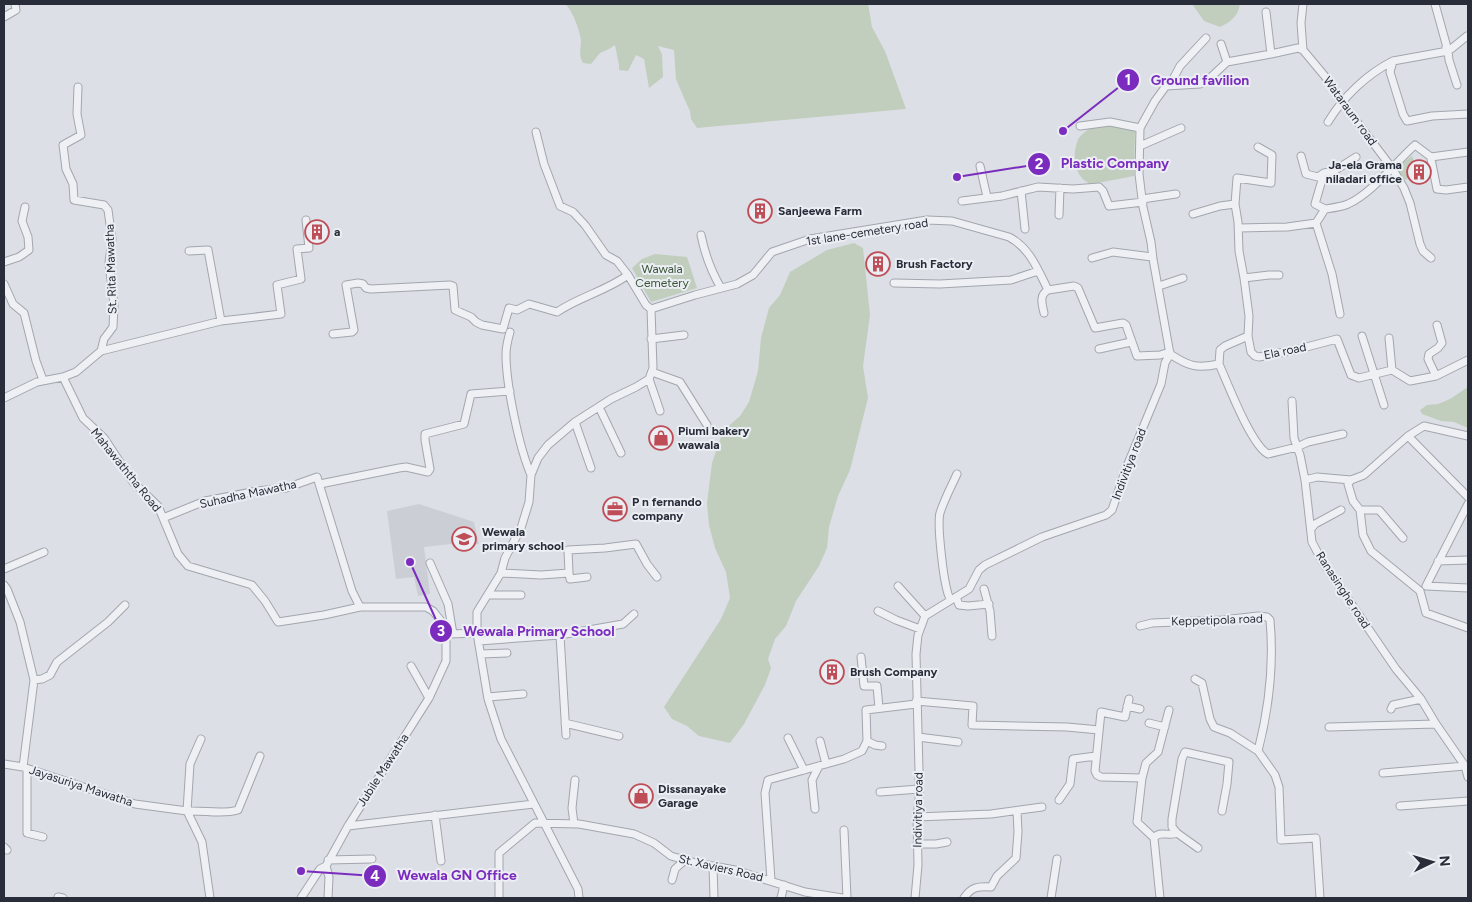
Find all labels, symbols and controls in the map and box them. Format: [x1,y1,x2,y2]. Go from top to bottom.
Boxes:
callout: Ground favilion [1115,65,1259,94]
text: 1 [1125,71,1131,89]
text: Ground favilion [1151,72,1249,89]
street label: Wataraum road [1320,74,1380,148]
callout: Plastic Company [1026,149,1179,178]
text: 2 [1035,155,1044,173]
text: Plastic Company [1061,155,1170,172]
place label: Ja-ela Grama niladari office [1326,158,1402,186]
building icon: Ja-ela Grama niladari office [1406,159,1432,185]
building icon: Sanjeewa Farm [747,198,773,224]
place label: Sanjeewa Farm [778,204,862,218]
street label: 1st lane-cemetery road [805,215,929,249]
building icon: a [304,219,330,245]
street label: St. Rita Mawatha [102,224,120,314]
place label: a [334,225,340,239]
building icon: Brush Factory [865,251,891,277]
place label: Brush Factory [896,257,973,271]
park label: Wawala Cemetery [635,262,689,290]
street label: Ela road [1263,340,1307,362]
place label: Piumi bakery wawala [678,424,750,452]
street label: Mahawaththa Road [88,425,164,515]
shop icon: Piumi bakery wawala [648,425,674,451]
street label: Indivitiya road [1109,426,1149,502]
street label: Suhadha Mawatha [198,477,298,511]
place label: P n fernando company [632,495,702,523]
office icon: P n fernando company [602,496,628,522]
place label: Wewala primary school [482,525,564,553]
school or university icon: Wewala primary school [451,526,477,552]
street label: Ranasinghe road [1313,549,1373,631]
street label: Keppetipola road [1171,611,1263,629]
callout: Wewala Primary School [428,617,625,646]
text: 3 [437,622,445,640]
text: Wewala Primary School [463,623,615,640]
building icon: Brush Company [819,659,845,685]
place label: Brush Company [850,665,937,679]
street label: Jubile Mawatha [354,731,412,809]
street label: Jayasuriya Mawatha [28,763,134,809]
street label: Indivitiya road [910,772,926,848]
place label: Dissanayake Garage [658,782,726,810]
shop icon: Dissanayake Garage [628,783,654,809]
north arrow [1407,837,1457,887]
street label: St. Xaviers Road [677,851,765,885]
text: N [1436,855,1453,867]
callout: Wewala GN Office [362,861,527,890]
text: 4 [370,867,380,885]
text: Wewala GN Office [397,867,517,884]

